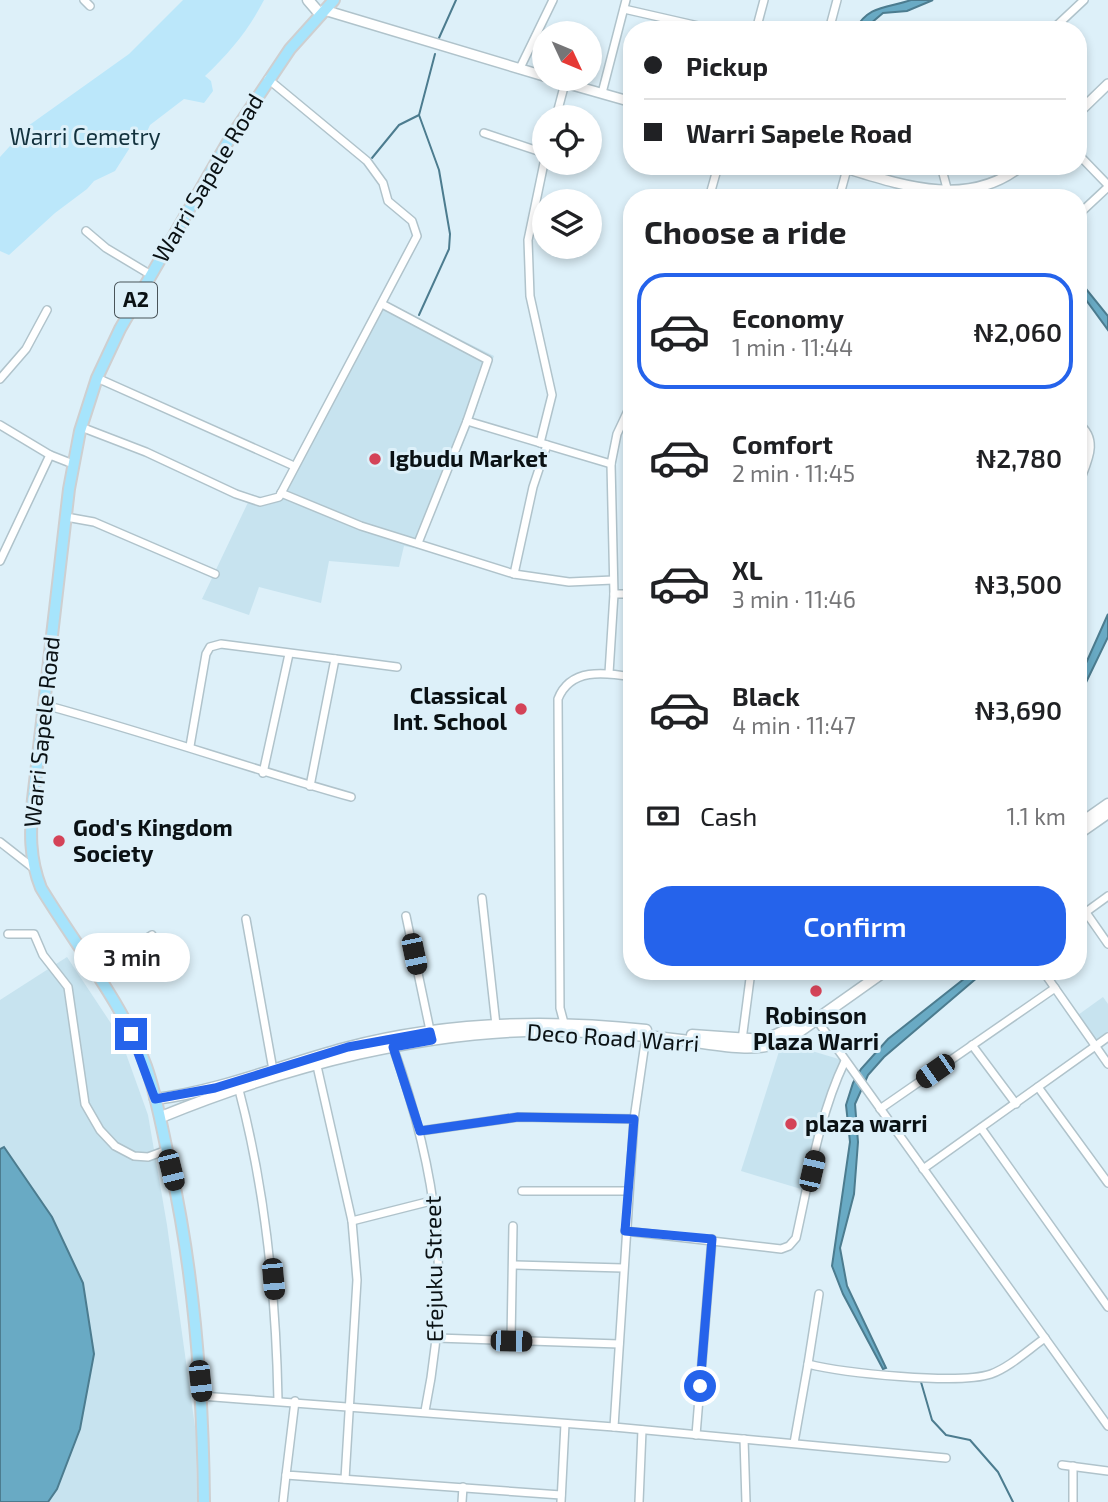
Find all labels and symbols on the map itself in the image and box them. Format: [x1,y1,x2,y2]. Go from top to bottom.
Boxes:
north arrow [532,21,602,91]
street label: Warri Sapele Road [146,88,269,267]
park label: Warri Cemetry [9,122,161,150]
road number: A2 [115,282,157,318]
place label: Igbudu Market [389,444,548,472]
marker: Igbudu Market [367,451,383,467]
street label: Warri Sapele Road [17,635,65,829]
place label: Classical Int. School [393,681,507,735]
marker: Classical Int. School [513,701,529,717]
place label: God's Kingdom Society [73,813,233,867]
marker: God's Kingdom Society [51,833,67,849]
car [400,931,429,977]
callout: 3 min [73,932,189,982]
marker: Robinson Plaza Warri [808,983,824,999]
place label: Robinson Plaza Warri [753,1001,879,1055]
street label: Deco Road Warri [526,1017,700,1057]
route end [115,1018,147,1050]
car [912,1050,959,1092]
place label: plaza warri [805,1109,928,1137]
marker: plaza warri [783,1116,799,1132]
car [156,1147,187,1193]
car [798,1148,827,1194]
street label: Efejuku Street [418,1195,448,1343]
car [261,1257,286,1301]
car [490,1330,533,1352]
car [188,1359,213,1403]
route start [684,1370,716,1402]

